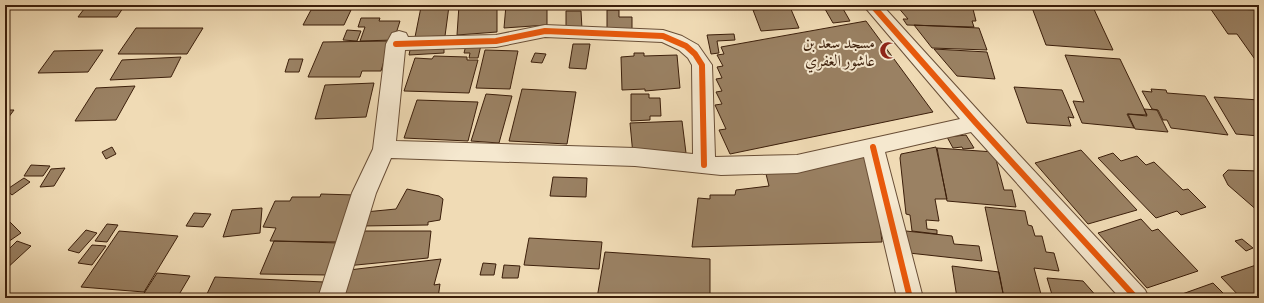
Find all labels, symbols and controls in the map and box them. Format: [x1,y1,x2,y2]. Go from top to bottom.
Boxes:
place label: مسجد سعد بن عاشور الغفري [803,32,875,73]
mosque icon: مسجد سعد بن عاشور الغفري [878,41,898,61]

